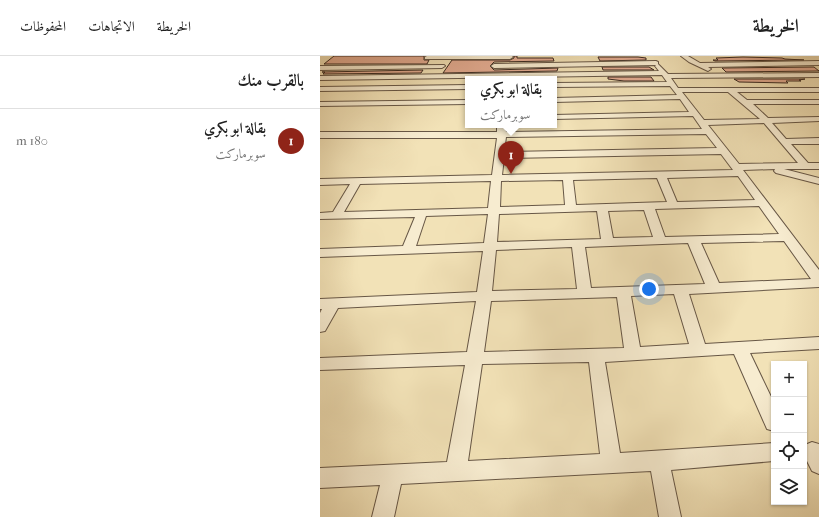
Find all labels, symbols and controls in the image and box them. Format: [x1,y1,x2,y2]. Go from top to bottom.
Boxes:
text: الخريطة [753,15,799,37]
text: المحفوظات [20,18,66,35]
text: الاتجاهات [88,18,135,35]
text: الخريطة [157,18,191,35]
text: بالقرب منك [238,70,304,90]
popup [465,76,557,128]
text: بقالة ابو بكري [480,80,542,98]
text: سوبرماركت [480,107,530,122]
text: بقالة ابو بكري [204,119,266,137]
text: 180 m [16,133,48,148]
text: 1 [289,133,293,148]
pin: 1 [498,141,524,174]
text: سوبرماركت [216,146,266,161]
your location [639,279,659,299]
map controls [771,361,807,505]
button: + [771,361,807,397]
button: − [771,397,807,433]
button: locate [771,433,807,469]
button: layers [771,469,807,505]

